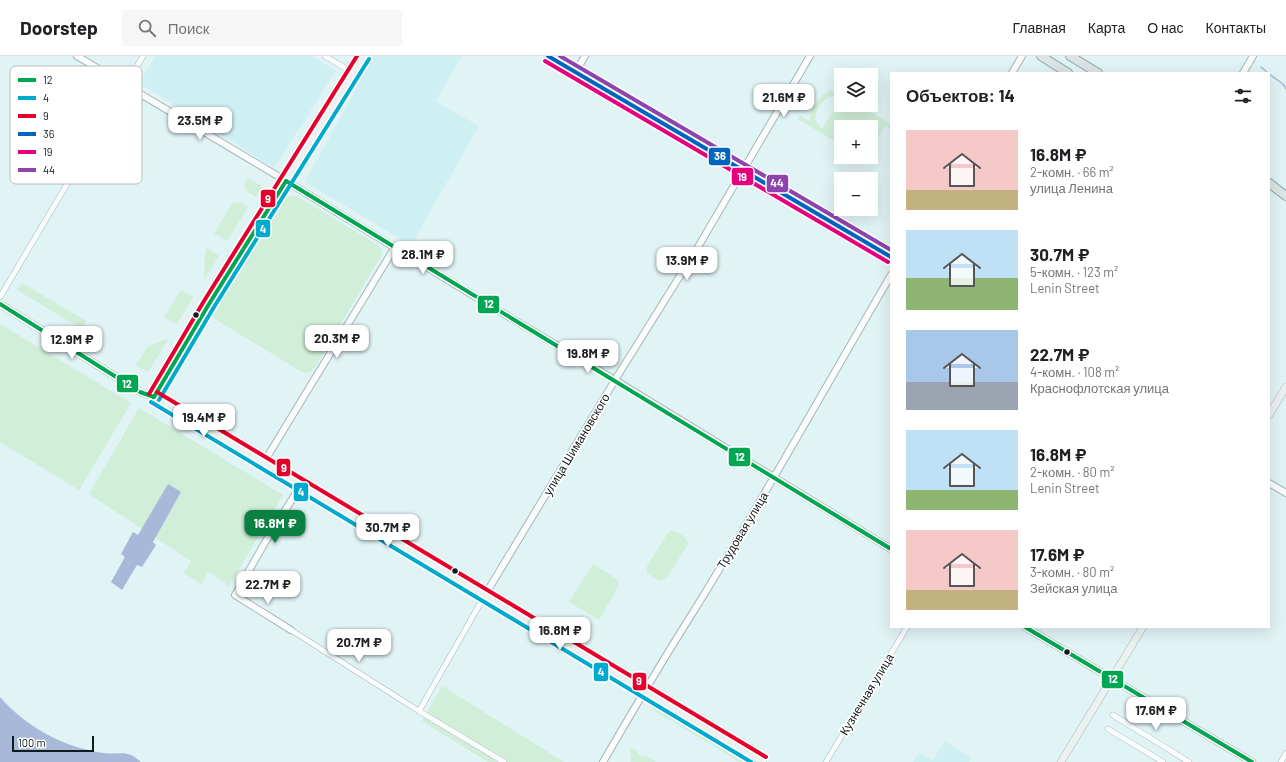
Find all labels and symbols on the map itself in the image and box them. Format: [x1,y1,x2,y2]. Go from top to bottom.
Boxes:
legend [10,66,142,184]
text: 12 [43,73,53,86]
pin: 21.6M ₽ [747,84,821,118]
text: 4 [43,91,49,104]
pin: 23.5M ₽ [163,107,237,141]
text: 9 [43,109,49,122]
text: 36 [43,127,55,140]
text: 19 [43,145,53,158]
line badge: 36 [708,147,731,166]
text: 36 [714,149,726,162]
text: 44 [43,163,55,176]
line badge: 19 [731,167,754,186]
text: 19 [737,170,747,183]
line badge: 44 [766,174,789,193]
text: 44 [770,176,784,189]
line badge: 9 [260,189,276,208]
text: 9 [265,192,271,205]
line badge: 4 [255,219,271,238]
text: 4 [260,222,267,235]
pin: 28.1M ₽ [386,241,460,275]
pin: 13.9M ₽ [650,247,724,281]
line badge: 12 [477,295,500,314]
text: 12 [484,297,494,310]
unlabelled marker [191,310,201,320]
pin: 20.3M ₽ [300,325,374,359]
pin: 12.9M ₽ [35,326,109,360]
pin: 19.8M ₽ [551,340,625,374]
line badge: 12 [116,374,139,393]
text: 12 [122,377,132,390]
street label: улица Шимановского [540,390,613,498]
pin: 19.4M ₽ [167,404,241,438]
line badge: 12 [728,447,751,467]
text: 12 [735,450,745,463]
line badge: 9 [276,458,291,477]
text: 9 [281,461,287,474]
line badge: 4 [293,482,309,502]
text: 4 [298,485,305,498]
street label: Трудовая улица [714,489,771,572]
pin: 16.8M ₽ [238,510,312,544]
pin: 30.7M ₽ [351,514,425,548]
unlabelled marker [450,566,460,576]
pin: 22.7M ₽ [231,571,305,605]
pin: 16.8M ₽ [523,617,597,651]
pin: 20.7M ₽ [322,629,396,663]
unlabelled marker [1062,647,1072,657]
street label: Кузнечная улица [836,650,897,738]
line badge: 4 [593,662,609,682]
text: 4 [598,665,605,678]
line badge: 12 [1101,670,1124,689]
line badge: 9 [632,672,647,691]
text: 12 [1108,672,1118,685]
text: 9 [636,674,642,687]
pin: 17.6M ₽ [1119,697,1193,731]
scale bar [12,734,94,753]

